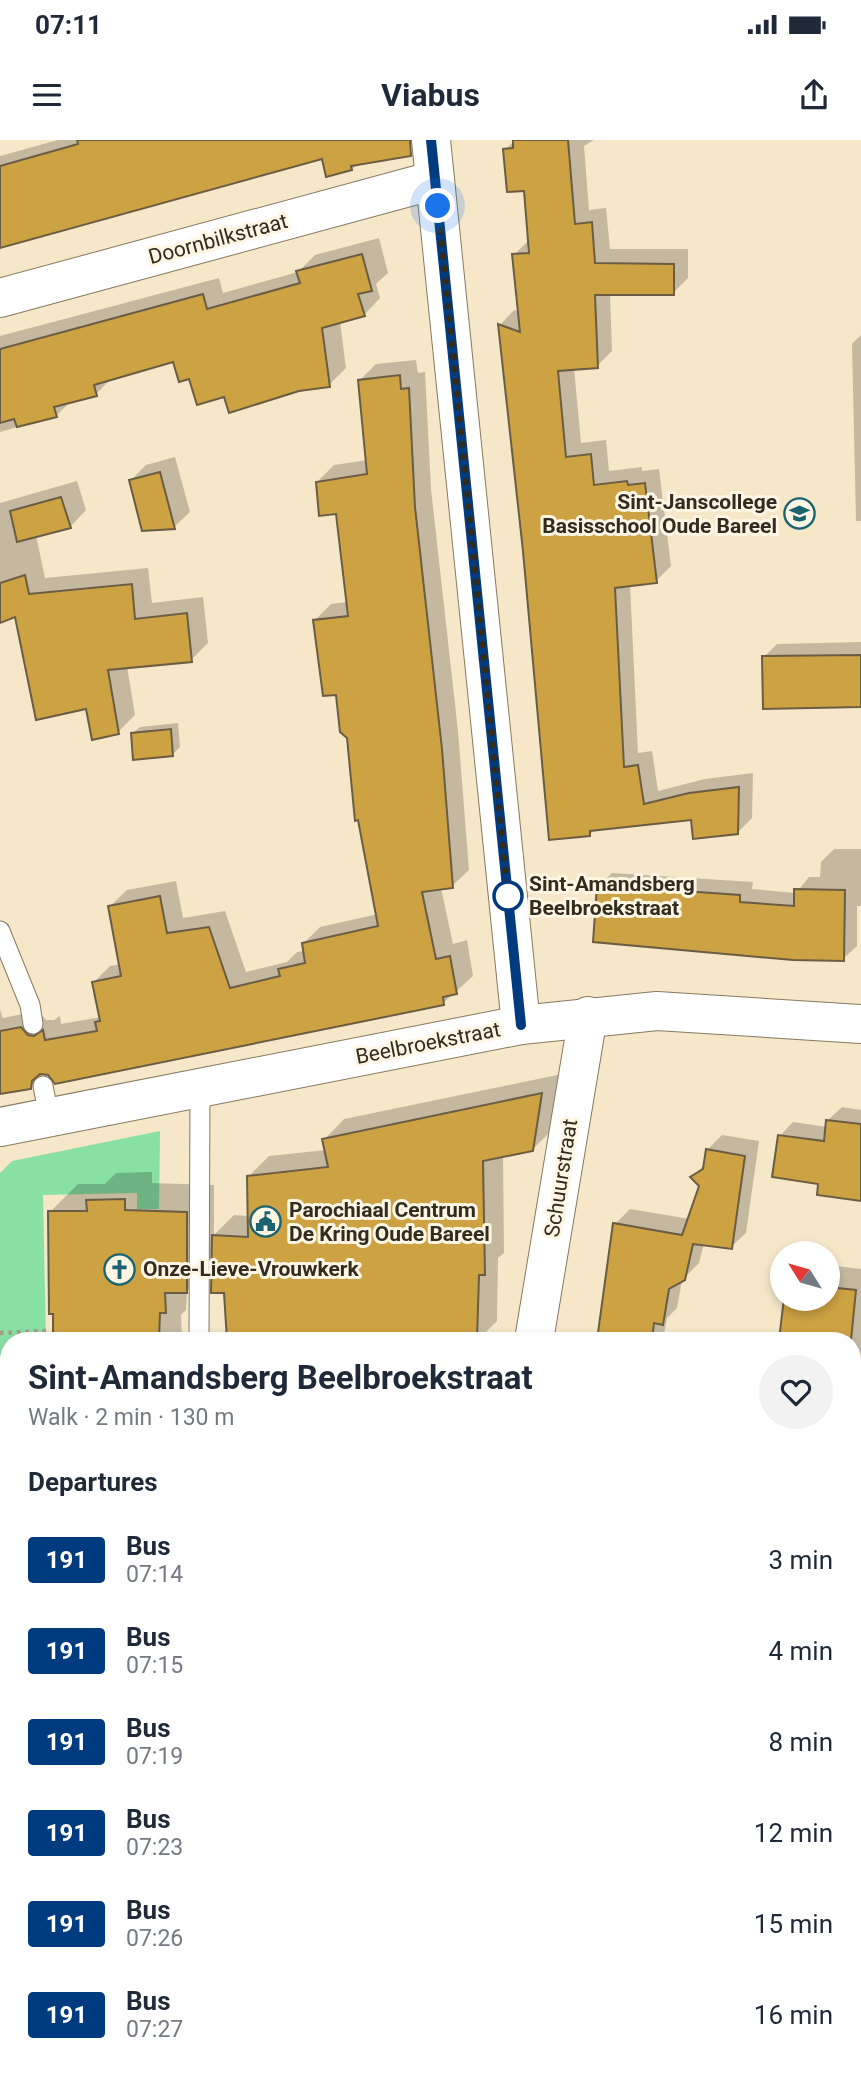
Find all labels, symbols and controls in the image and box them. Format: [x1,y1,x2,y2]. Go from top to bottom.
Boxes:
text: 07:11 [35,10,102,40]
icon: menu [28,76,66,114]
text: Viabus [381,76,480,114]
icon: share [795,76,833,114]
your location [420,188,455,223]
street label: Doornbilkstraat [146,209,290,269]
place label: Sint-Janscollege Basisschool Oude Bareel [542,490,777,538]
school or university icon: Sint-Janscollege Basisschool Oude Bareel [783,497,817,531]
place label: Sint-Amandsberg Beelbroekstraat [529,872,695,920]
marker: Sint-Amandsberg Beelbroekstraat [493,881,523,911]
street label: Beelbroekstraat [354,1017,503,1069]
street label: Schuurstraat [540,1117,582,1239]
place label: Parochiaal Centrum De Kring Oude Bareel [289,1198,490,1246]
public building icon: Parochiaal Centrum De Kring Oude Bareel [249,1205,283,1239]
north arrow [770,1241,840,1311]
map controls [770,1241,840,1311]
church icon: Onze-Lieve-Vrouwkerk [103,1252,137,1286]
place label: Onze-Lieve-Vrouwkerk [143,1257,359,1281]
button: heart [759,1355,833,1429]
text: Sint-Amandsberg Beelbroekstraat [28,1358,533,1397]
text: Walk · 2 min · 130 m [28,1404,234,1431]
text: Departures [28,1467,158,1497]
text: Bus [126,1531,171,1561]
text: 3 min [768,1545,833,1575]
text: 191 [46,1546,87,1574]
text: 07:14 [126,1561,183,1588]
text: Bus [126,1622,171,1652]
text: 4 min [768,1636,833,1666]
text: 191 [46,1637,87,1665]
text: 07:15 [126,1652,183,1679]
text: Bus [126,1713,171,1743]
text: 8 min [768,1727,833,1757]
text: 191 [46,1728,87,1756]
text: 07:19 [126,1743,183,1770]
text: Bus [126,1804,171,1834]
text: 12 min [754,1818,833,1848]
text: 191 [46,1819,87,1847]
text: 07:23 [126,1834,183,1861]
text: Bus [126,1895,171,1925]
text: 15 min [754,1909,833,1939]
text: 191 [46,1910,87,1938]
text: 07:26 [126,1925,183,1952]
text: Bus [126,1986,171,2016]
text: 16 min [754,2000,833,2030]
text: 191 [46,2001,87,2029]
text: 07:27 [126,2016,183,2043]

